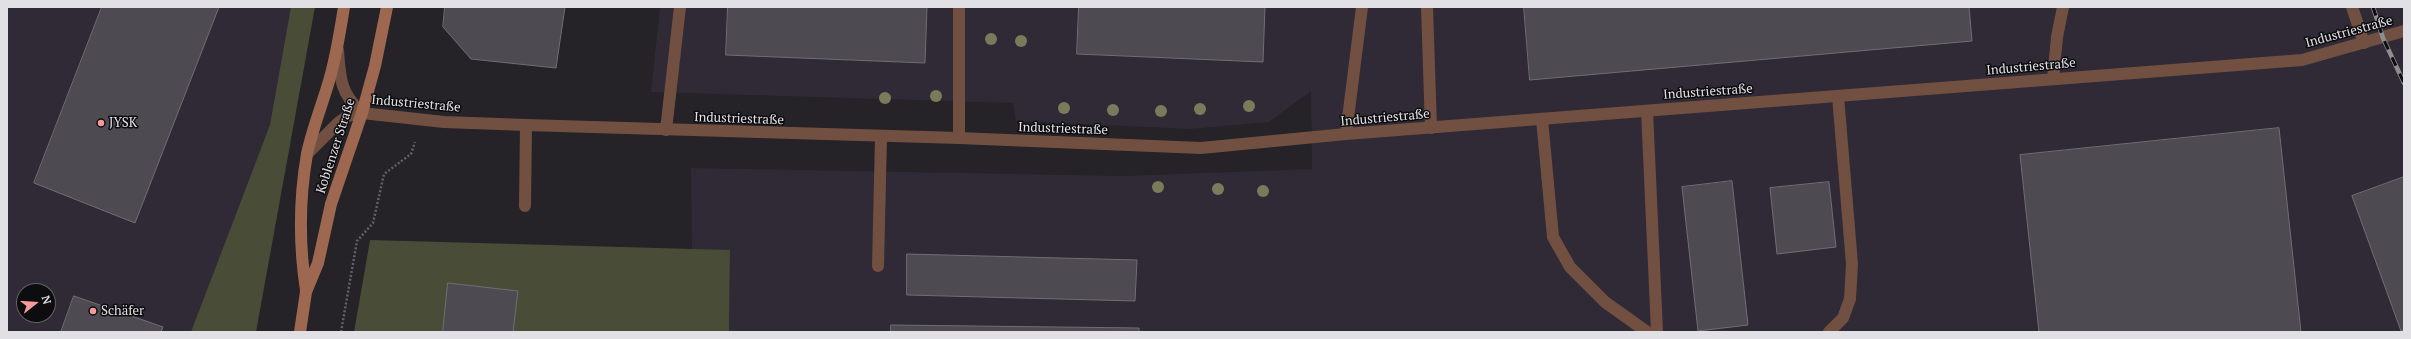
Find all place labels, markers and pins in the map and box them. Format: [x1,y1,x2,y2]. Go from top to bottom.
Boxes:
place label: JYSK [109,115,137,131]
marker: JYSK [96,118,106,128]
place label: Schäfer [101,303,144,319]
marker: Schäfer [88,306,98,316]

